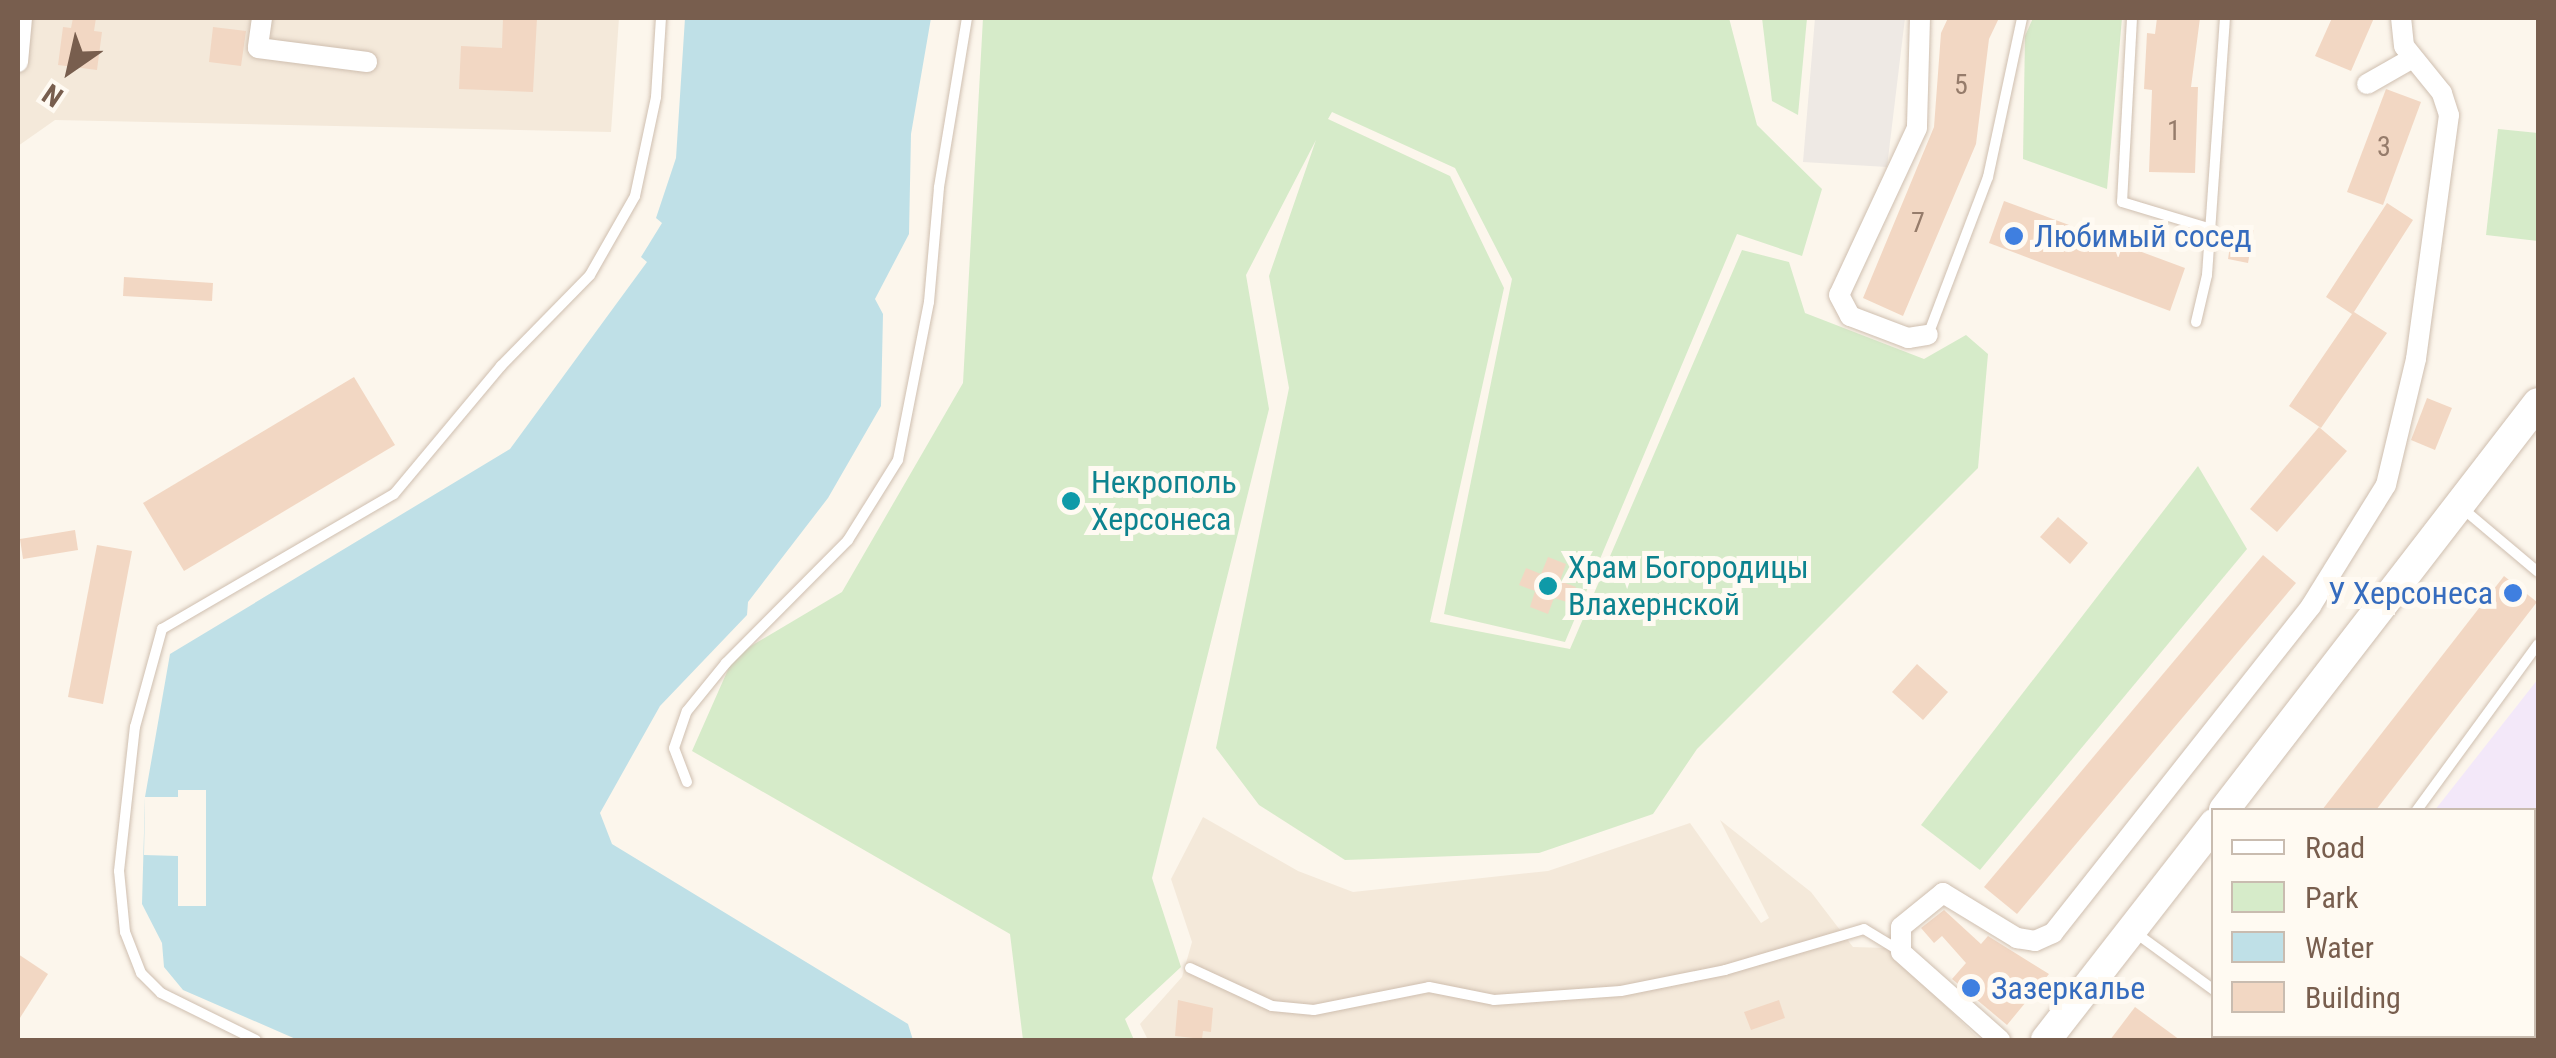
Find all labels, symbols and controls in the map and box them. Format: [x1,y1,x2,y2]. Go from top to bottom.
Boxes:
north arrow [20,20,120,120]
house number: 5 [1954,68,1968,102]
text: N [37,77,69,114]
house number: 1 [2167,114,2181,148]
house number: 3 [2377,130,2391,164]
house number: 7 [1911,206,1925,240]
place label: Любимый сосед [2034,217,2252,255]
marker: Любимый сосед [2003,225,2025,247]
place label: Некрополь Херсонеса [1091,464,1237,539]
marker: Некрополь Херсонеса [1060,490,1082,512]
place label: Храм Богородицы Влахернской [1568,549,1809,624]
place label: У Херсонеса [2328,574,2493,612]
marker: Храм Богородицы Влахернской [1537,575,1559,597]
marker: У Херсонеса [2502,582,2524,604]
legend [2211,808,2536,1038]
text: Road [2305,830,2365,865]
text: Park [2305,880,2359,915]
text: Water [2305,930,2374,965]
place label: Зазеркалье [1991,969,2145,1007]
marker: Зазеркалье [1960,977,1982,999]
text: Building [2305,980,2401,1015]

